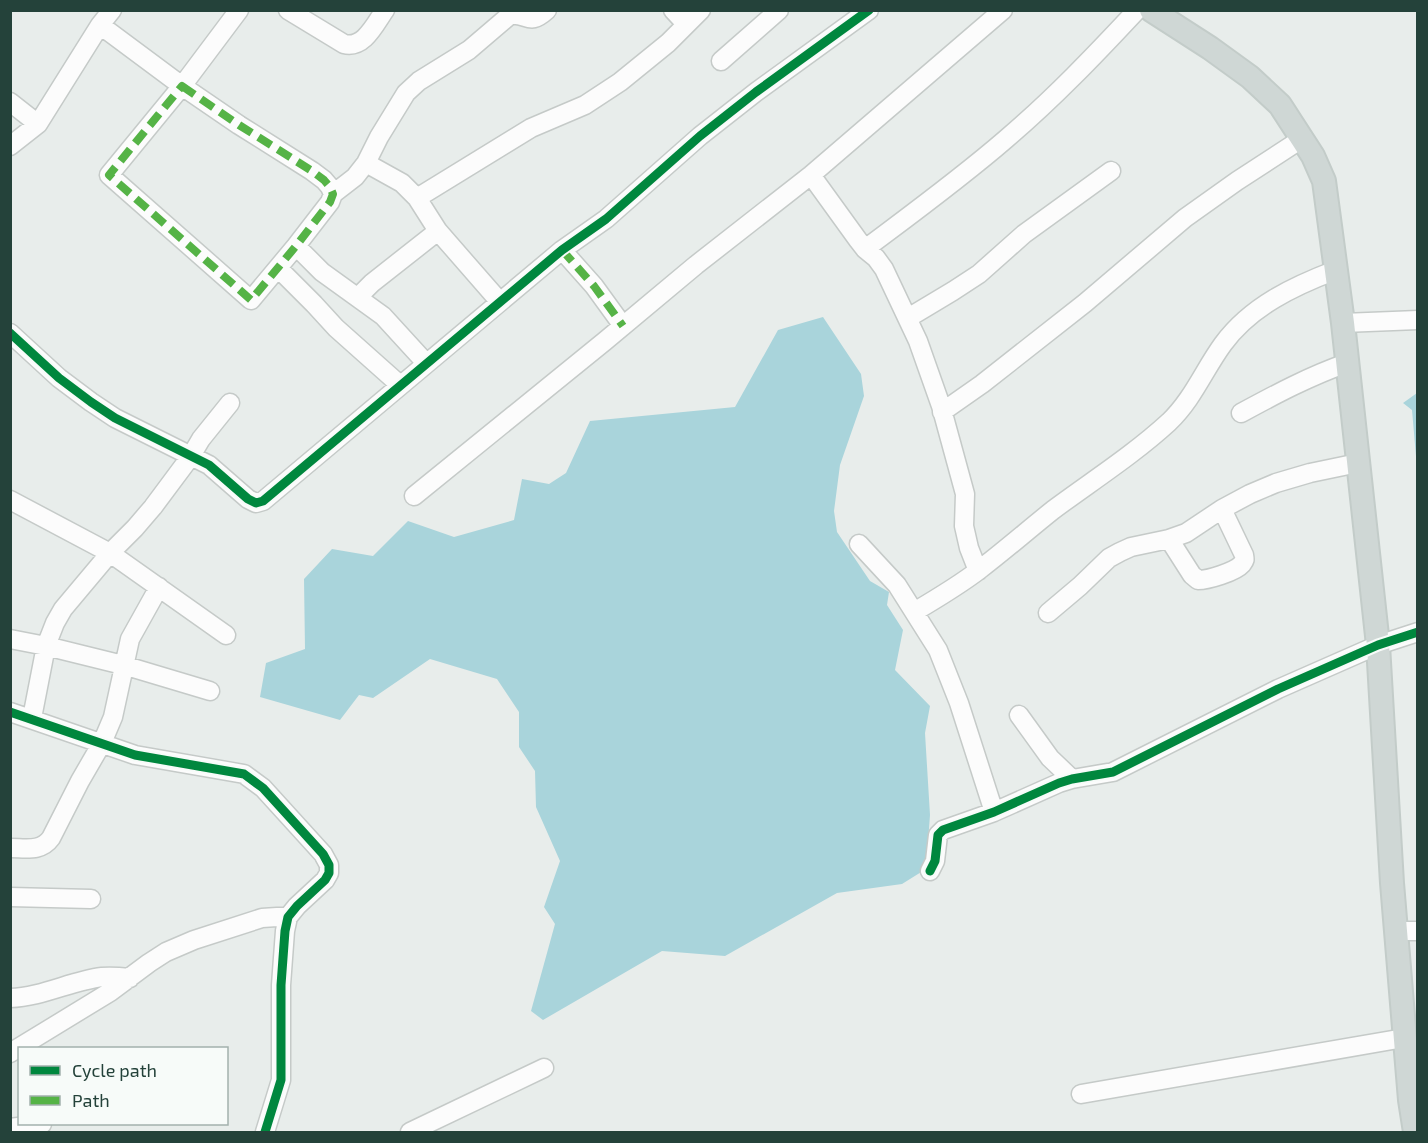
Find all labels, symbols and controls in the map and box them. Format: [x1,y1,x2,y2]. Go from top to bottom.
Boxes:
legend [18,1047,228,1125]
text: Cycle path [72,1059,157,1081]
text: Path [72,1089,110,1111]

